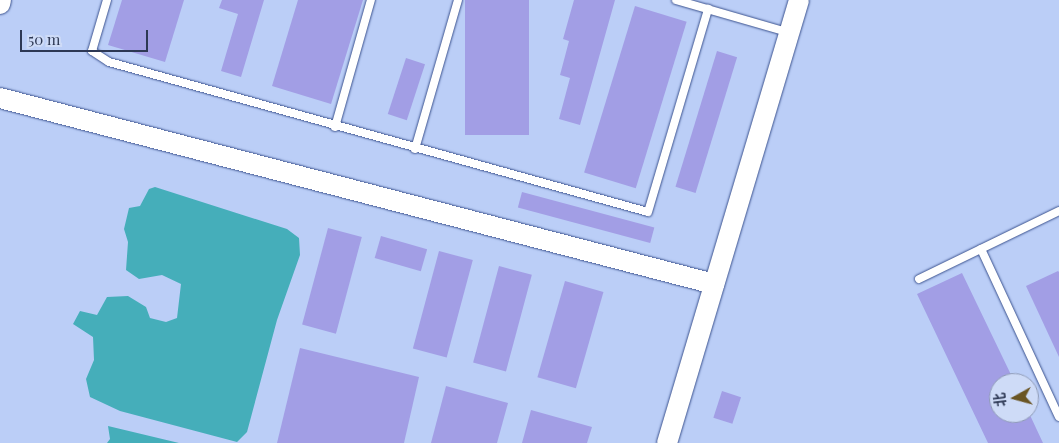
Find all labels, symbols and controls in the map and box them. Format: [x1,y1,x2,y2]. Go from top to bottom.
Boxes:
scale bar [22,20,150,52]
text: 50 m [28,29,60,49]
north arrow [989,373,1039,423]
text: 北 [989,392,1010,408]

